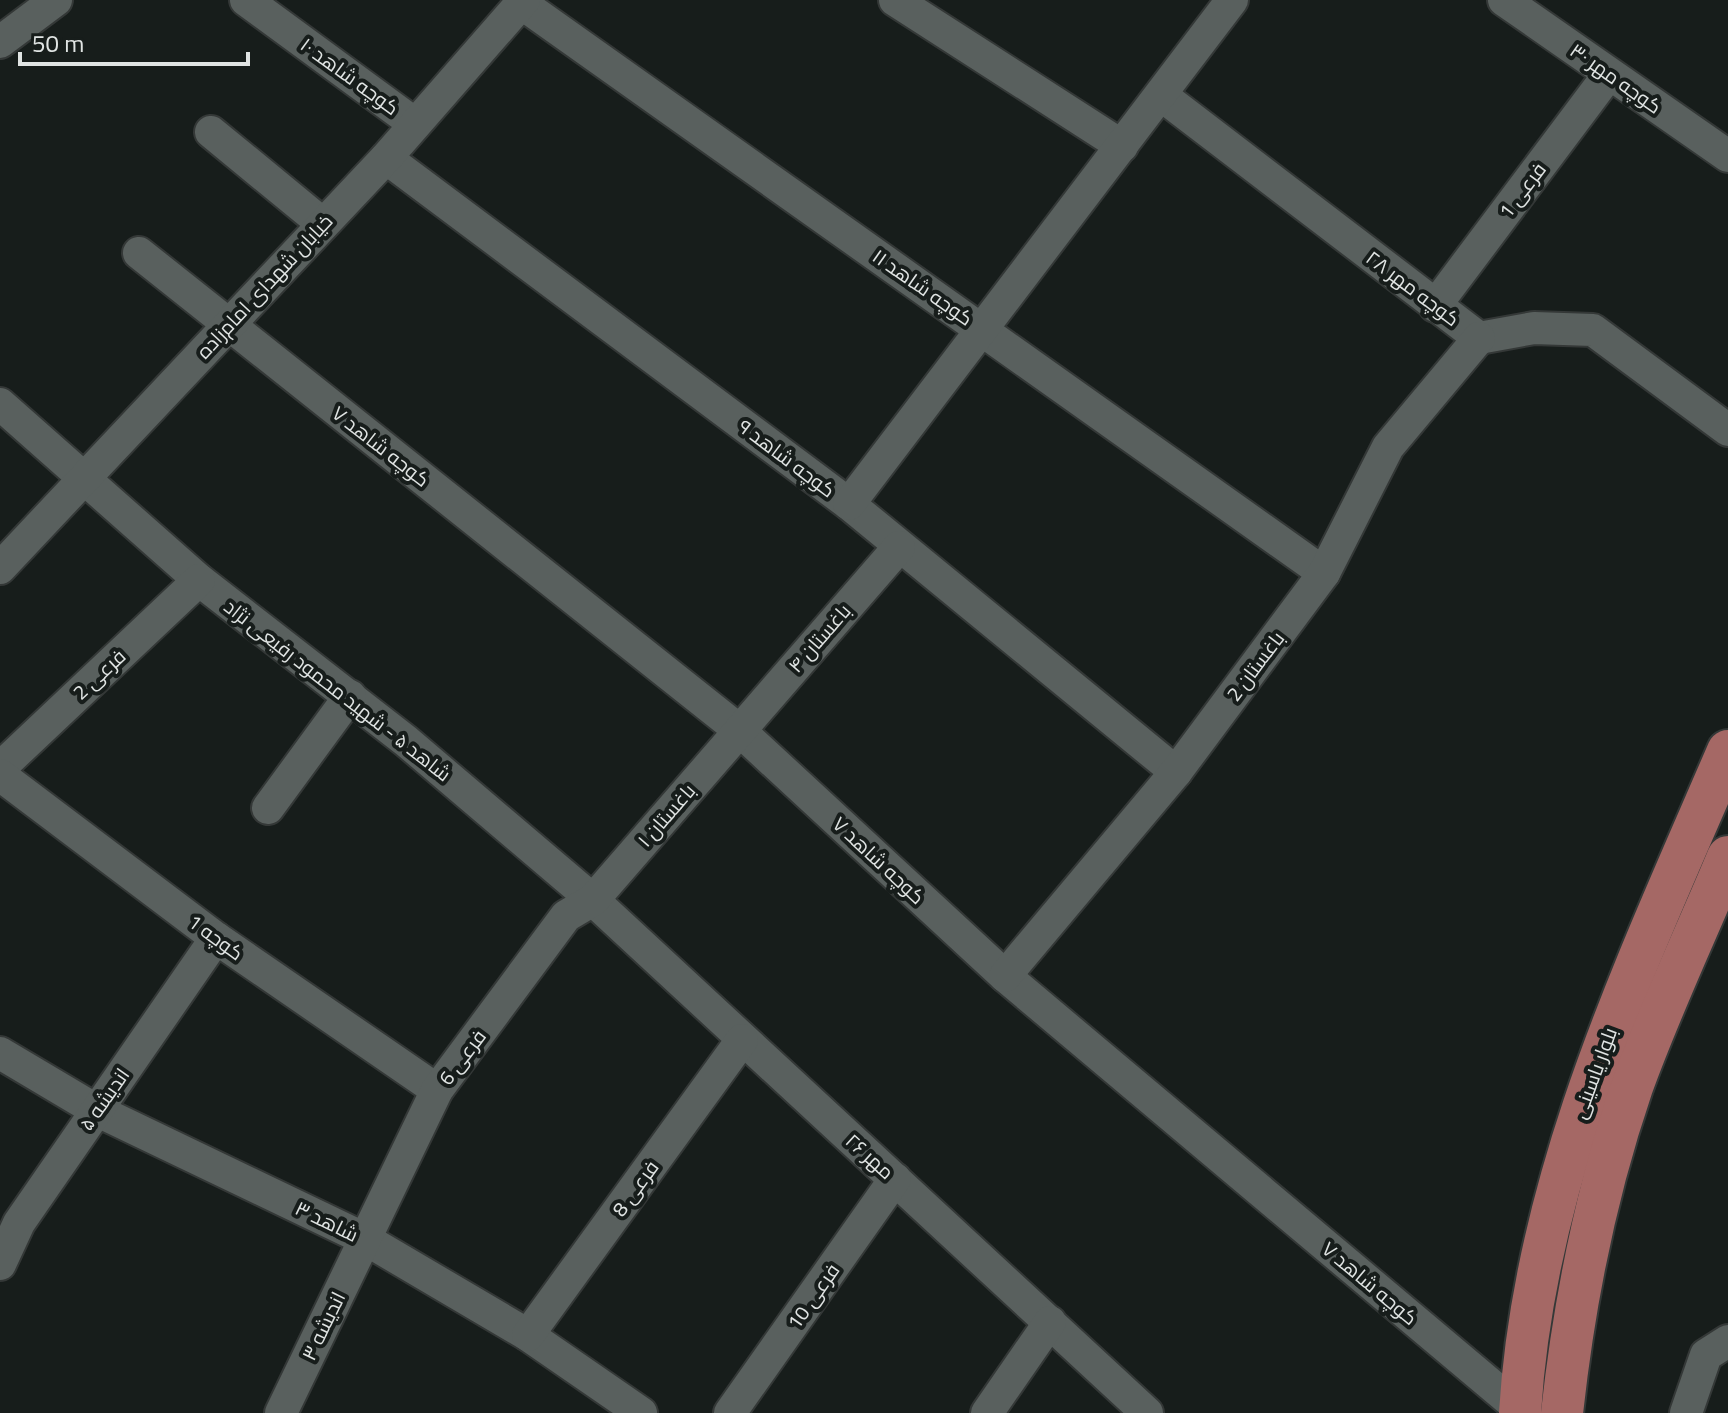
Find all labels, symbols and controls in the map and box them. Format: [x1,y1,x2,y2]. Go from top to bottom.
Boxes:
scale bar [20,16,248,66]
text: 50 m [32,21,84,66]
street label: کوچه شاهد ۱۰ [292,27,408,125]
street label: کوچه مهر ۳۰ [1562,32,1670,124]
street label: فرعی 1 [1488,154,1556,226]
street label: خیابان شهدای امام‌زاده [186,204,342,368]
street label: کوچه شاهد ۱۱ [864,238,982,336]
street label: کوچه مهر ۲۸ [1358,240,1468,336]
street label: کوچه شاهد ۷ [323,395,439,497]
street label: کوچه شاهد ۹ [730,409,844,507]
street label: شاهد ۵ - شهید محمود رفیعی نژاد [216,589,460,791]
street label: باغستان ۴ [778,595,860,681]
street label: باغستان 2 [1216,623,1294,709]
street label: فرعی 2 [63,639,135,709]
street label: باغستان ۱ [627,774,705,856]
street label: کوچه شاهد ۷ [824,807,934,913]
street label: کوچه 1 [180,904,252,970]
street label: فرعی 6 [428,1021,496,1093]
street label: بلوار یاسینی [1560,1022,1628,1124]
street label: اندیشه ۵ [69,1059,139,1139]
street label: مهر ۲۶ [837,1123,903,1189]
street label: فرعی 8 [601,1152,669,1224]
street label: شاهد ۳ [289,1190,365,1252]
street label: کوچه شاهد ۷ [1313,1231,1427,1335]
street label: فرعی 10 [776,1255,850,1337]
street label: اندیشه ۳ [290,1285,356,1367]

